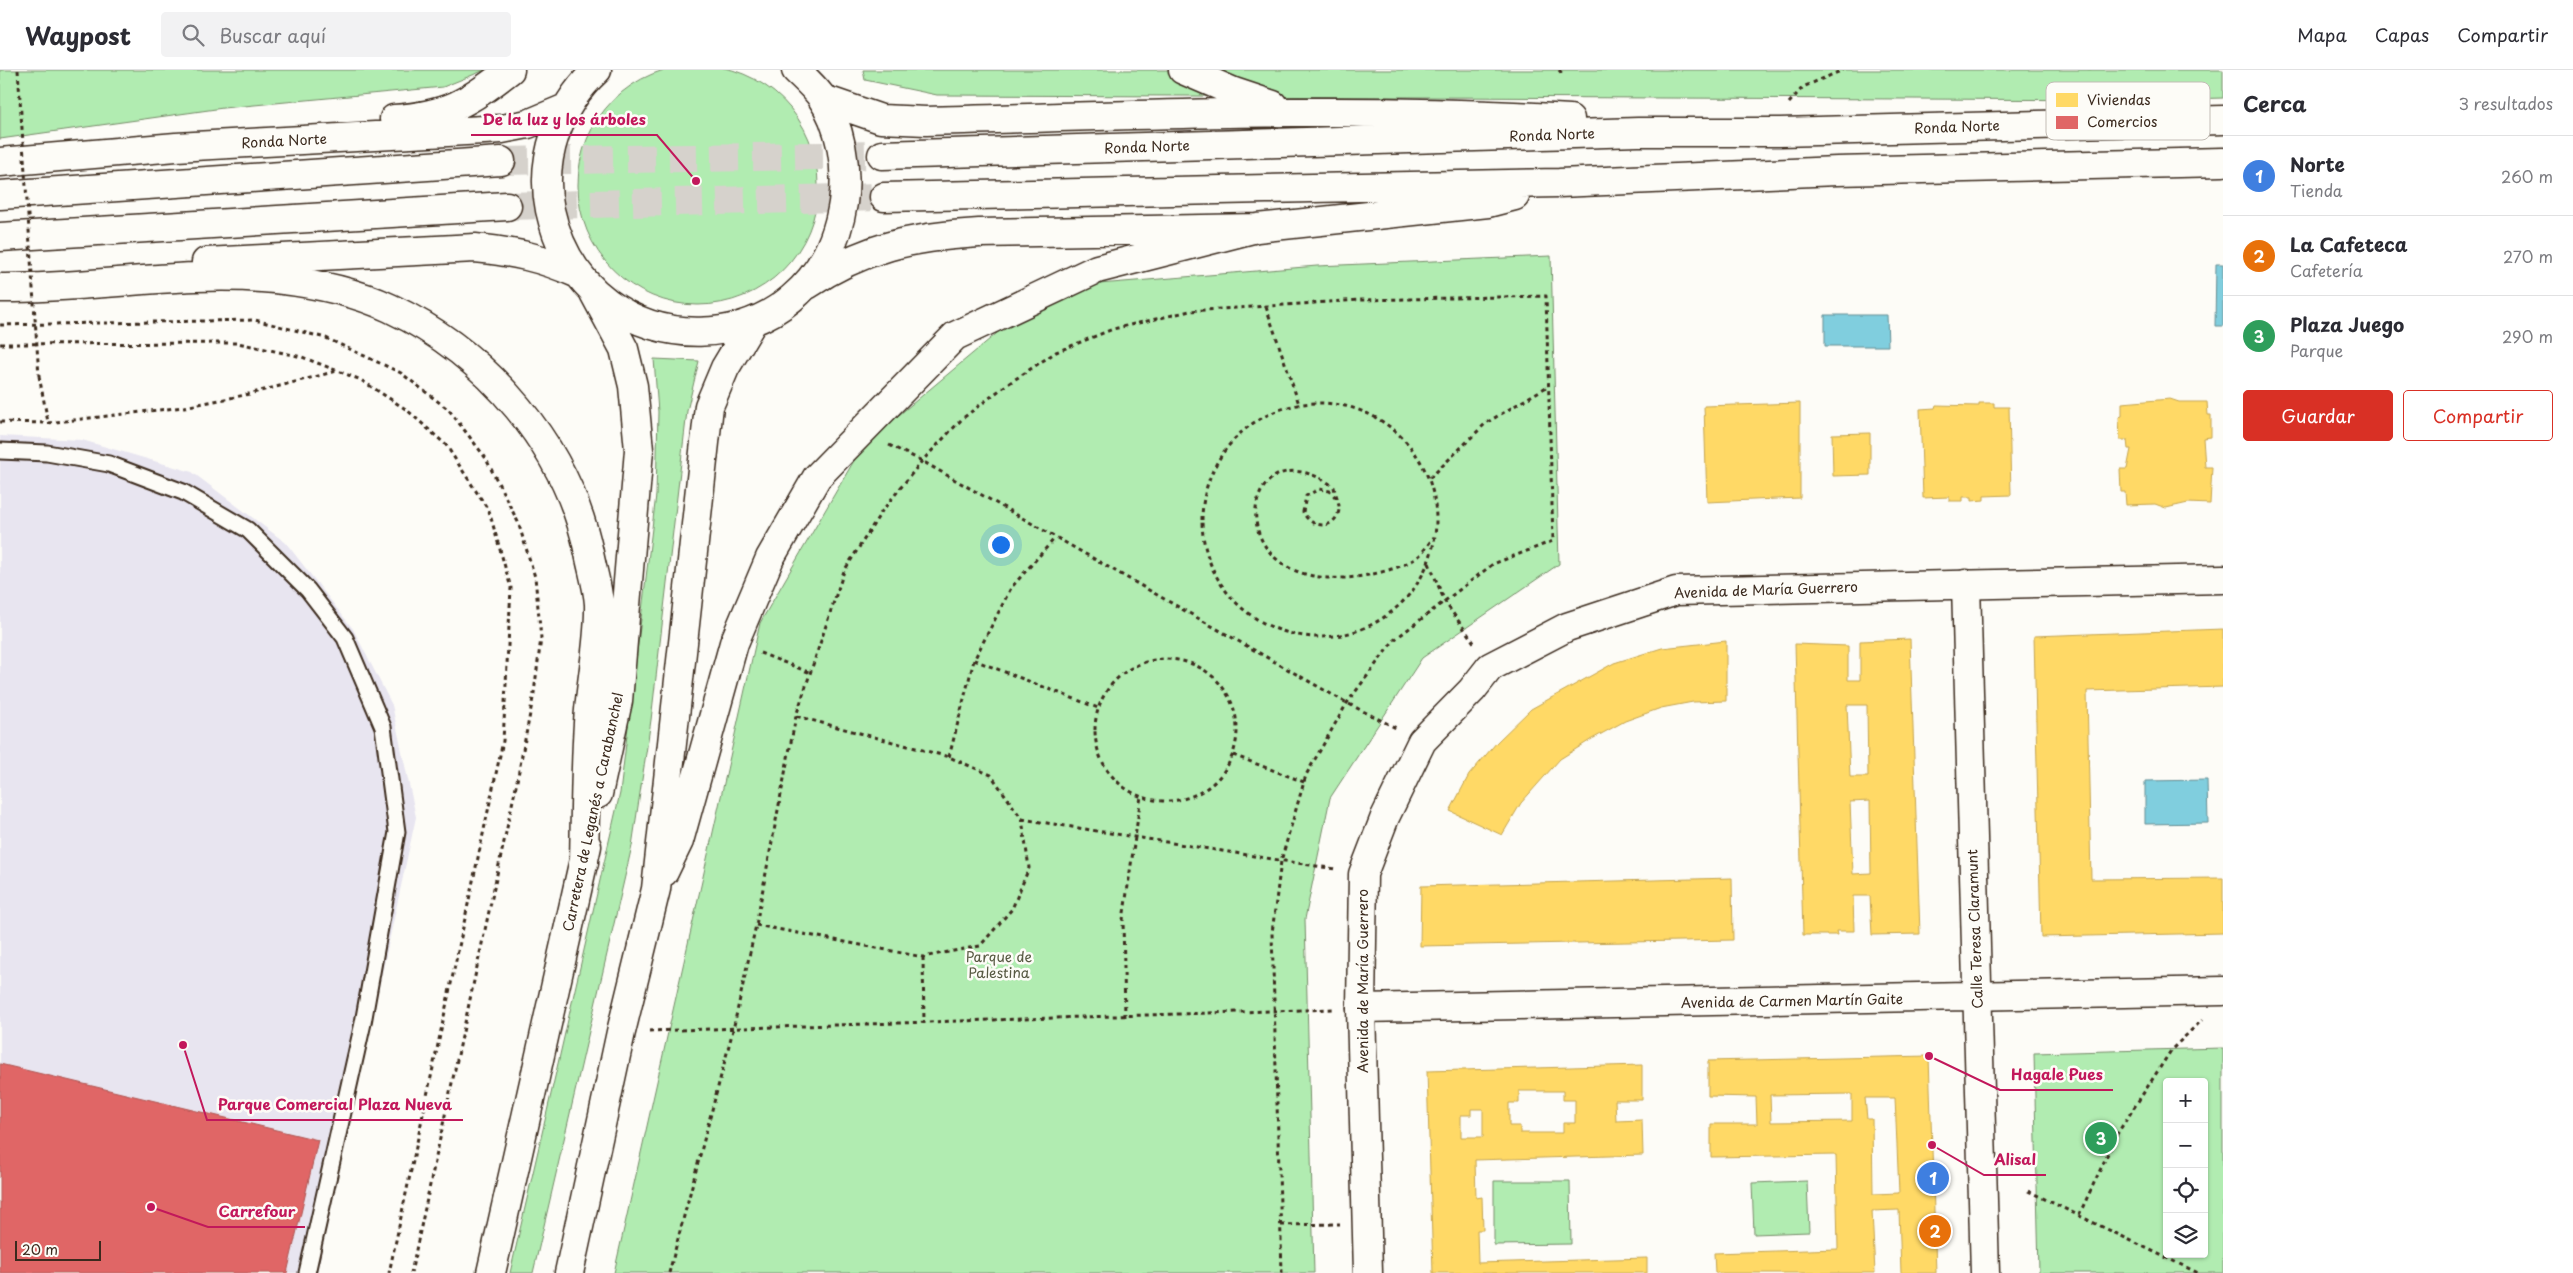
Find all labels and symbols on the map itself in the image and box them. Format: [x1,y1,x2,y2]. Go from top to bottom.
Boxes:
legend [2046,82,2210,140]
text: Viviendas [2087,89,2151,110]
callout: De la luz y los árboles [471,105,657,135]
text: De la luz y los árboles [482,107,646,130]
text: Comercios [2087,111,2157,132]
street label: Ronda Norte [1914,115,2000,138]
street label: Ronda Norte [1509,123,1595,146]
street label: Ronda Norte [241,128,327,153]
street label: Ronda Norte [1104,135,1190,158]
your location [988,532,1014,558]
street label: Avenida de María Guerrero [1674,576,1858,603]
street label: Carretera de Leganés a Carabanchel [557,690,628,933]
street label: Calle Teresa Claramunt [1961,849,1988,1009]
street label: Avenida de María Guerrero [1352,889,1373,1073]
park label: Parque de Palestina [966,946,1033,983]
street label: Avenida de Carmen Martín Gaite [1681,988,1903,1013]
callout: Hagale Pues [2000,1060,2113,1090]
text: Hagale Pues [2011,1062,2103,1085]
callout: Parque Comercial Plaza Nueva [207,1090,463,1120]
text: Parque Comercial Plaza Nueva [218,1092,453,1115]
pin: 3 [2085,1119,2117,1157]
callout: Alisal [1984,1145,2046,1175]
text: Alisal [1993,1147,2036,1170]
pin: 1 [1917,1159,1949,1197]
callout: Carrefour [208,1197,305,1227]
text: Carrefour [219,1199,296,1222]
pin: 2 [1919,1212,1951,1250]
scale bar [15,1238,101,1261]

